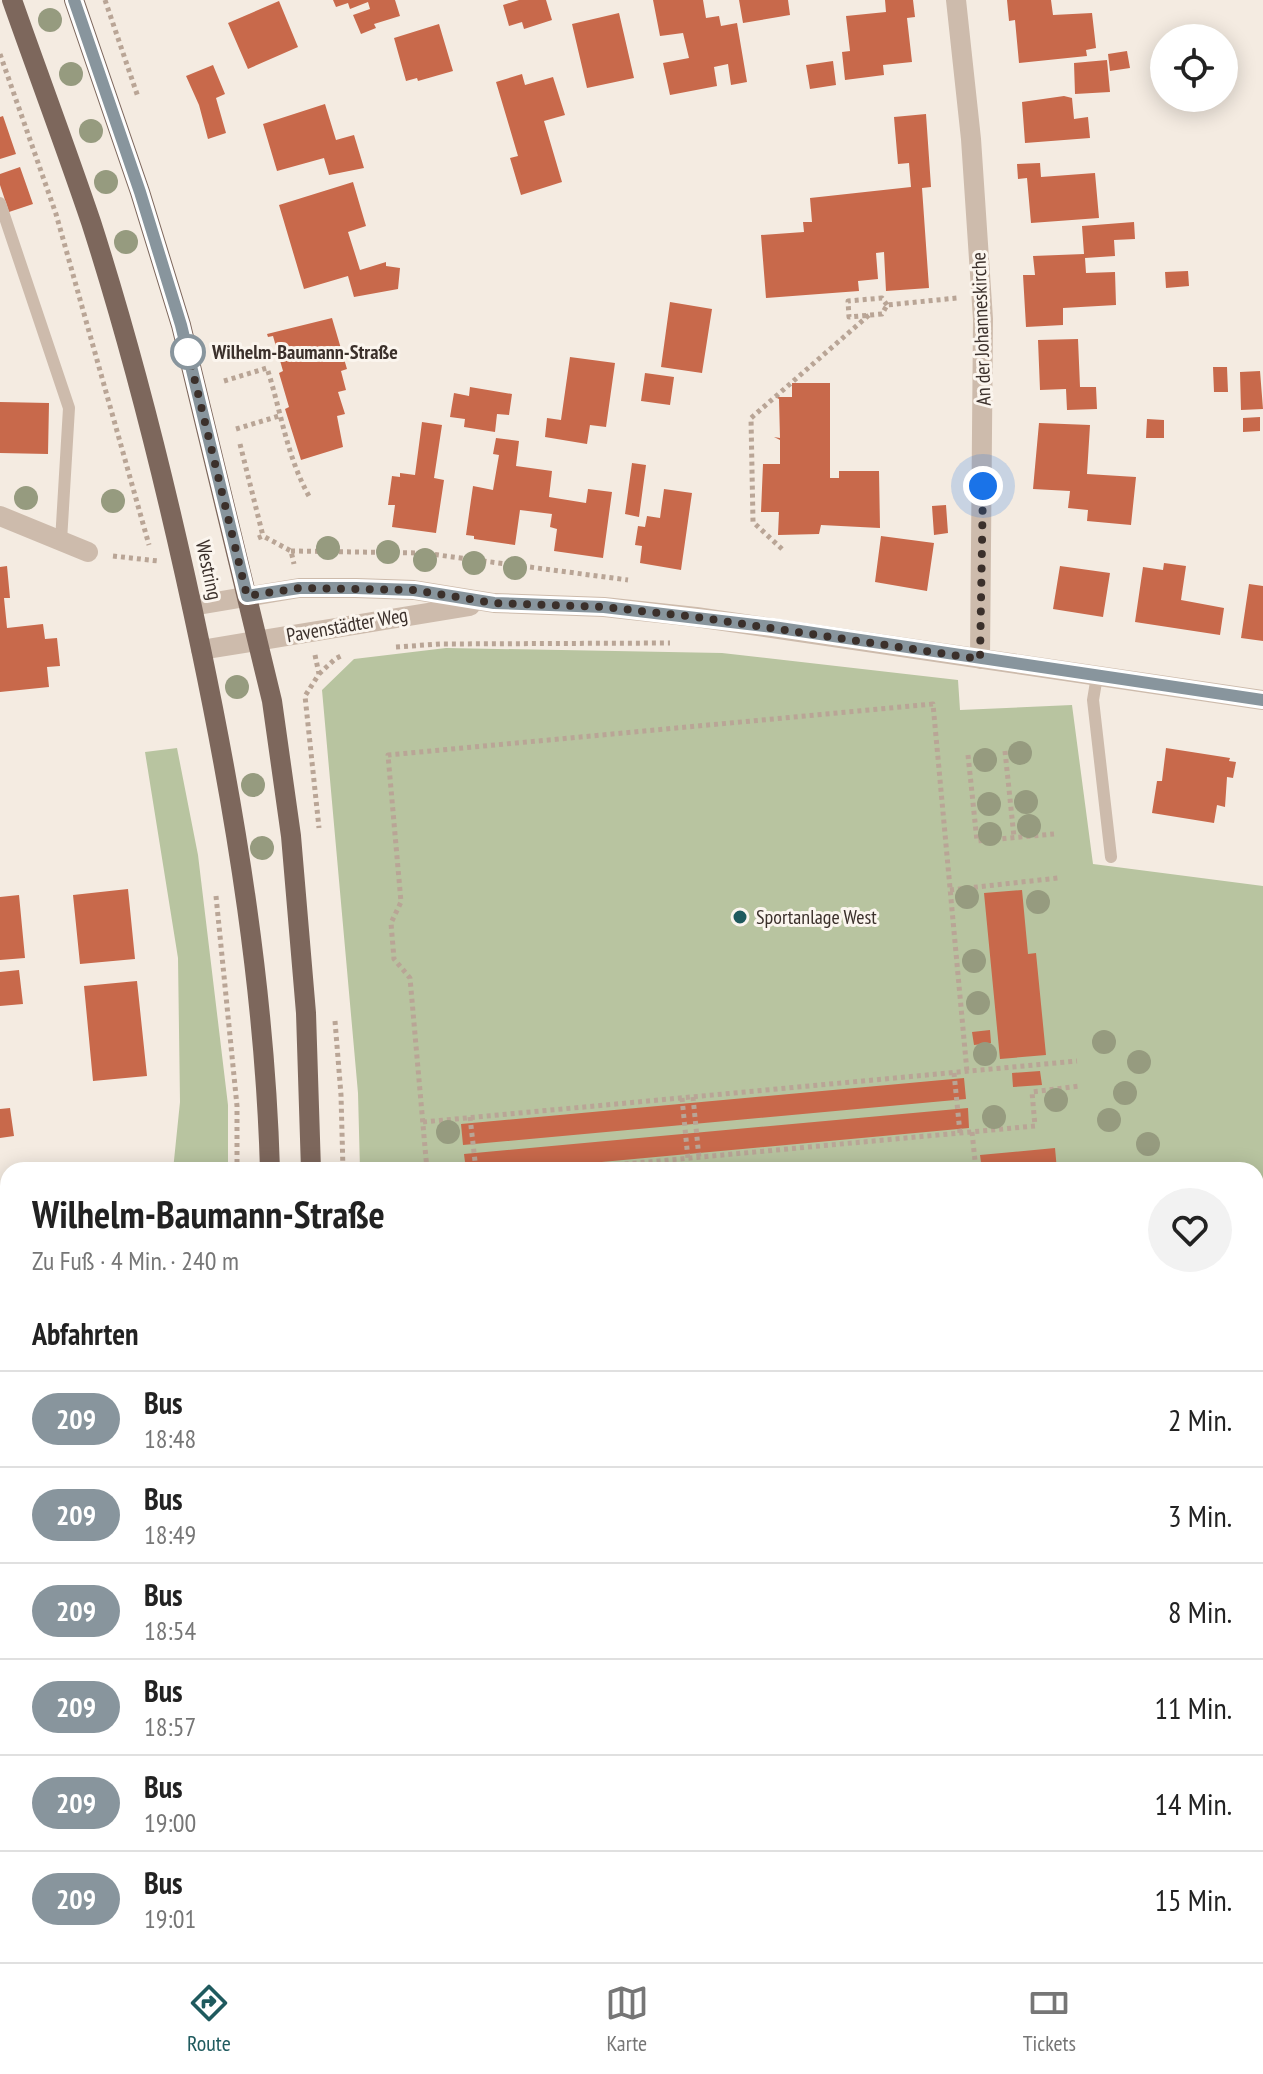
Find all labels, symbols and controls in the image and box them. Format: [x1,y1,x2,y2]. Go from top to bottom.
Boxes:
map controls [1150,24,1238,112]
button: locate [1150,24,1238,112]
street label: An der Johanneskirche [965,252,997,406]
marker: Wilhelm-Baumann-Straße [171,335,205,369]
place label: Wilhelm-Baumann-Straße [211,339,398,365]
your location [963,466,1003,506]
street label: Westring [190,538,228,602]
street label: Pavenstädter Weg [284,602,410,648]
place label: Sportanlage West [756,904,877,930]
marker: Sportanlage West [731,908,749,926]
button: heart [1148,1188,1232,1272]
text: Wilhelm-Baumann-Straße [32,1189,385,1238]
text: Zu Fuß · 4 Min. · 240 m [32,1244,239,1277]
text: Abfahrten [32,1314,138,1353]
text: Bus [144,1383,183,1422]
text: 209 [56,1400,96,1437]
text: 2 Min. [1168,1400,1232,1439]
text: 18:48 [144,1422,196,1455]
text: Bus [144,1479,183,1518]
text: 209 [56,1496,96,1533]
text: 3 Min. [1168,1496,1232,1535]
text: 18:49 [144,1518,196,1551]
text: Bus [144,1575,183,1614]
text: 209 [56,1592,96,1629]
text: 8 Min. [1168,1592,1232,1631]
text: 18:54 [144,1614,196,1647]
text: Bus [144,1671,183,1710]
text: 209 [56,1688,96,1725]
text: 11 Min. [1155,1688,1232,1727]
text: 18:57 [144,1710,196,1743]
text: Bus [144,1767,183,1806]
text: 209 [56,1784,96,1821]
text: 14 Min. [1155,1784,1232,1823]
text: 19:00 [144,1806,196,1839]
text: Bus [144,1863,183,1902]
text: 209 [56,1880,96,1917]
text: 15 Min. [1155,1880,1232,1919]
text: 19:01 [144,1902,196,1935]
tab: Route [187,1981,231,2057]
tab: Karte [605,1981,649,2057]
tab: Tickets [1023,1981,1076,2057]

